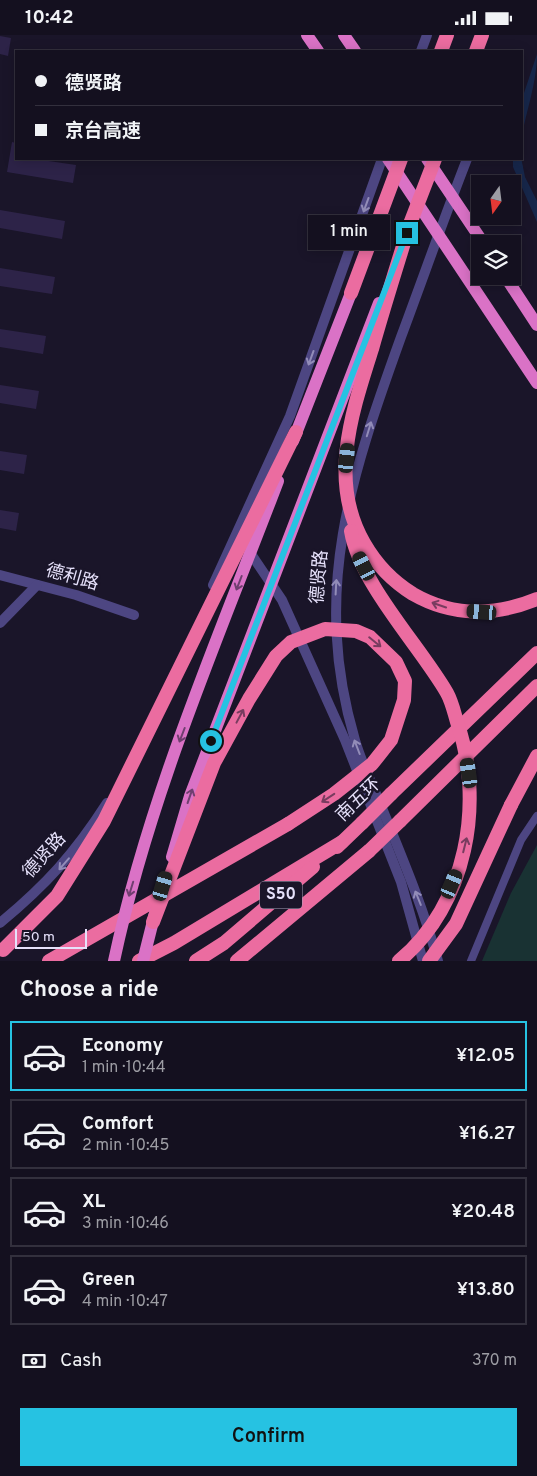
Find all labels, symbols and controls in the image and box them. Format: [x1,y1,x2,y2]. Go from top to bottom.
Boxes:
text: 10:42 [25,6,74,30]
text: 德贤路 [65,72,122,96]
text: 京台高速 [65,120,141,144]
north arrow [471,175,521,225]
map controls [471,175,521,285]
one-way arrow [361,196,370,212]
callout: 1 min [307,215,390,251]
text: 1 min [330,222,368,242]
route end [396,222,418,244]
button: layers [471,235,521,285]
one-way arrow [306,349,315,365]
one-way arrow [365,421,375,437]
car [337,442,356,474]
street label: 德贤路 [306,549,334,605]
car [350,549,377,583]
street label: 德利路 [43,560,101,596]
one-way arrow [234,575,243,590]
one-way arrow [331,579,341,595]
one-way arrow [431,600,447,609]
car [466,603,497,621]
one-way arrow [368,636,381,647]
one-way arrow [235,708,245,723]
one-way arrow [177,727,186,742]
route start [200,730,222,752]
one-way arrow [352,740,362,755]
car [459,757,478,789]
street label: 南五环 [332,773,386,827]
one-way arrow [186,789,195,805]
one-way arrow [321,793,335,803]
street label: 德贤路 [18,828,72,884]
one-way arrow [461,837,471,853]
one-way arrow [58,857,69,870]
car [439,867,464,901]
car [151,869,174,903]
one-way arrow [126,881,136,897]
road number: S50 [260,881,302,909]
one-way arrow [413,891,422,906]
scale bar [15,926,88,949]
text: 50 m [22,929,55,946]
text: Choose a ride [20,977,158,1004]
icon: car [22,1034,67,1079]
text: Economy [82,1034,163,1058]
text: ¥12.05 [456,1044,515,1068]
text: 1 min · 10:44 [82,1058,166,1078]
icon: car [22,1112,67,1157]
text: Comfort [82,1112,154,1136]
text: ¥16.27 [459,1122,515,1146]
text: 2 min · 10:45 [82,1136,169,1156]
icon: car [22,1190,67,1235]
text: XL [82,1190,105,1214]
text: ¥20.48 [451,1200,515,1224]
text: 3 min · 10:46 [82,1214,169,1234]
icon: car [22,1268,67,1313]
text: Green [82,1268,135,1292]
text: ¥13.80 [457,1278,515,1302]
text: 4 min · 10:47 [82,1292,168,1312]
icon: cash [20,1347,48,1375]
text: Cash [60,1349,102,1373]
text: 370 m [472,1351,517,1371]
button: Confirm [20,1408,517,1466]

